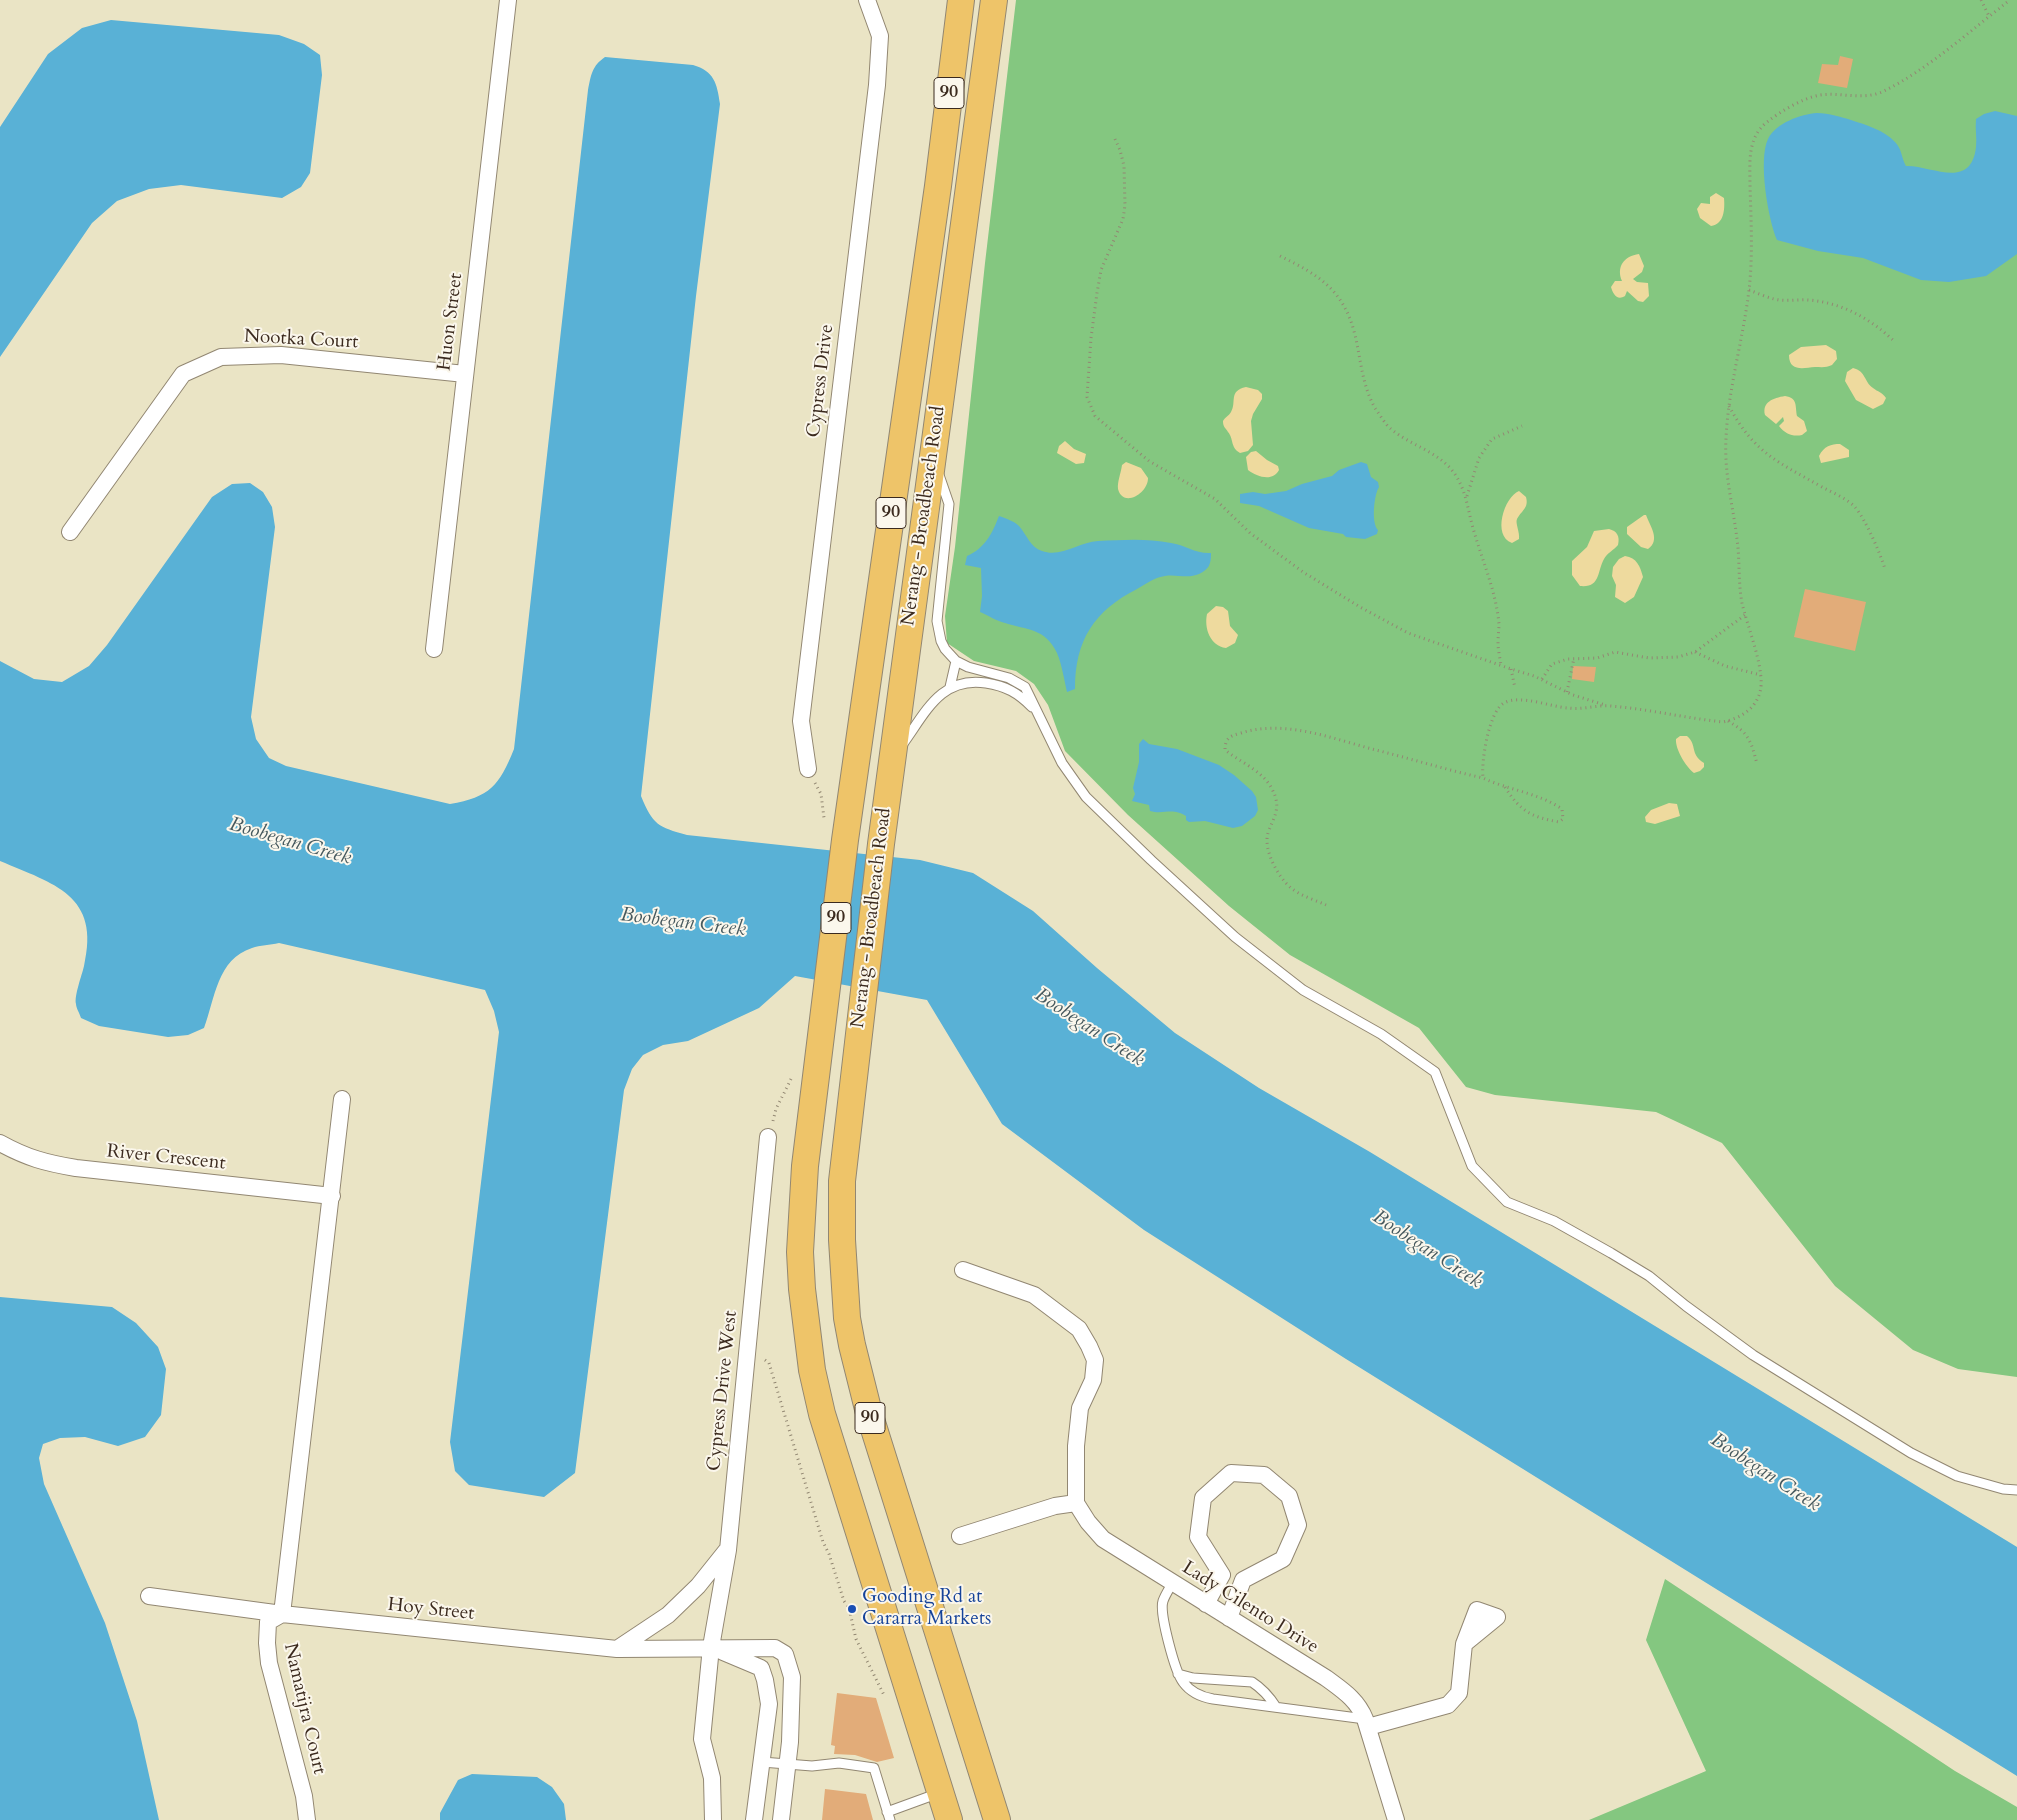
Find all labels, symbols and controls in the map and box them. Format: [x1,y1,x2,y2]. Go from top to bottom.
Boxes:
road number: 90 [934,78,964,109]
street label: Huon Street [434,272,468,372]
street label: Cypress Drive [803,323,839,439]
street label: Nootka Court [243,326,359,354]
street label: Nerang - Broadbeach Road [897,405,951,627]
road number: 90 [876,498,906,528]
street label: Nerang - Broadbeach Road [847,807,897,1029]
water label: Boobegan Creek [226,813,354,871]
road number: 90 [821,902,851,934]
water label: Boobegan Creek [619,903,747,943]
water label: Boobegan Creek [1030,984,1148,1072]
street label: River Crescent [105,1140,227,1176]
water label: Boobegan Creek [1368,1206,1486,1294]
street label: Cypress Drive West [703,1310,743,1472]
road number: 90 [855,1402,885,1434]
water label: Boobegan Creek [1706,1429,1824,1517]
street label: Lady Cilento Drive [1178,1557,1322,1659]
place label: Gooding Rd at Cararra Markets [862,1587,991,1631]
street label: Hoy Street [387,1594,475,1626]
marker: Gooding Rd at Cararra Markets [846,1603,858,1615]
street label: Namatijra Court [278,1641,330,1777]

